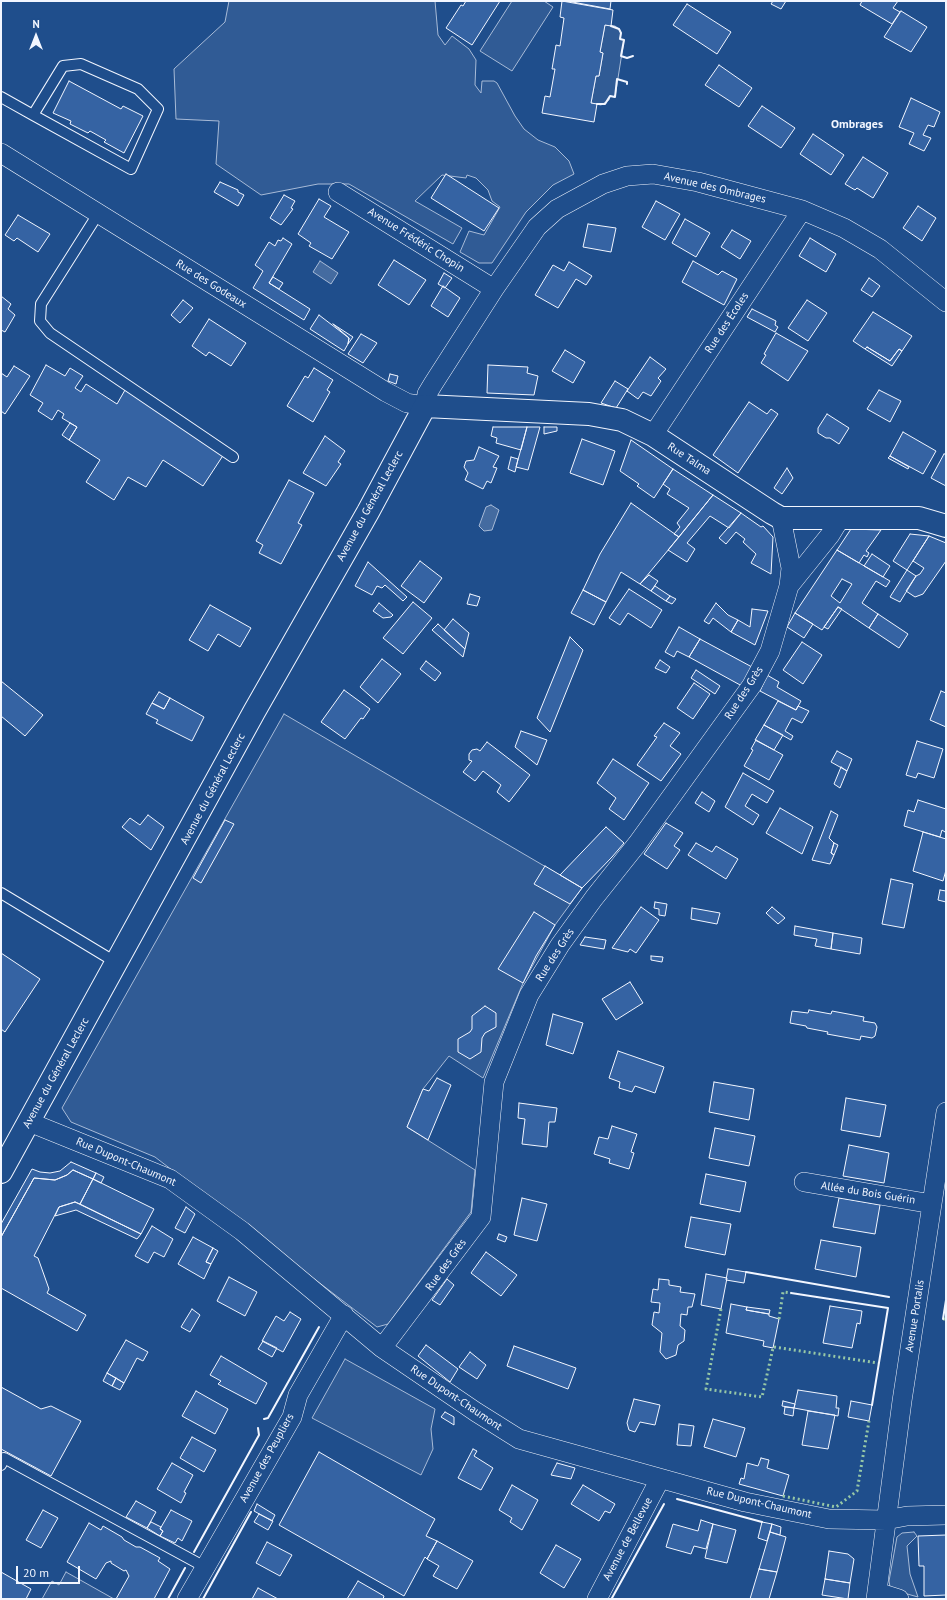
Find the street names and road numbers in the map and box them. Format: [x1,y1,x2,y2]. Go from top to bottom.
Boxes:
street label: Avenue des Ombrages [663,170,767,206]
street label: Avenue Frédéric Chopin [365,205,467,275]
street label: Rue des Godeaux [173,257,249,311]
street label: Rue des Écoles [702,290,752,356]
street label: Rue Talma [665,440,713,478]
street label: Avenue du Général Leclerc [334,448,406,564]
street label: Rue des Grès [722,664,766,722]
street label: Avenue du Général Leclerc [178,731,248,847]
street label: Rue des Grès [533,926,577,984]
street label: Avenue du Général Leclerc [20,1015,92,1131]
street label: Rue Dupont-Chaumont [74,1135,178,1189]
street label: Allée du Bois Guérin [820,1179,916,1207]
street label: Rue des Grès [423,1237,469,1293]
street label: Avenue Portalis [903,1279,927,1353]
street label: Rue Dupont-Chaumont [408,1362,504,1434]
street label: Avenue des Peupliers [237,1411,297,1505]
street label: Rue Dupont-Chaumont [705,1484,813,1522]
street label: Avenue de Bellevue [600,1495,656,1583]

